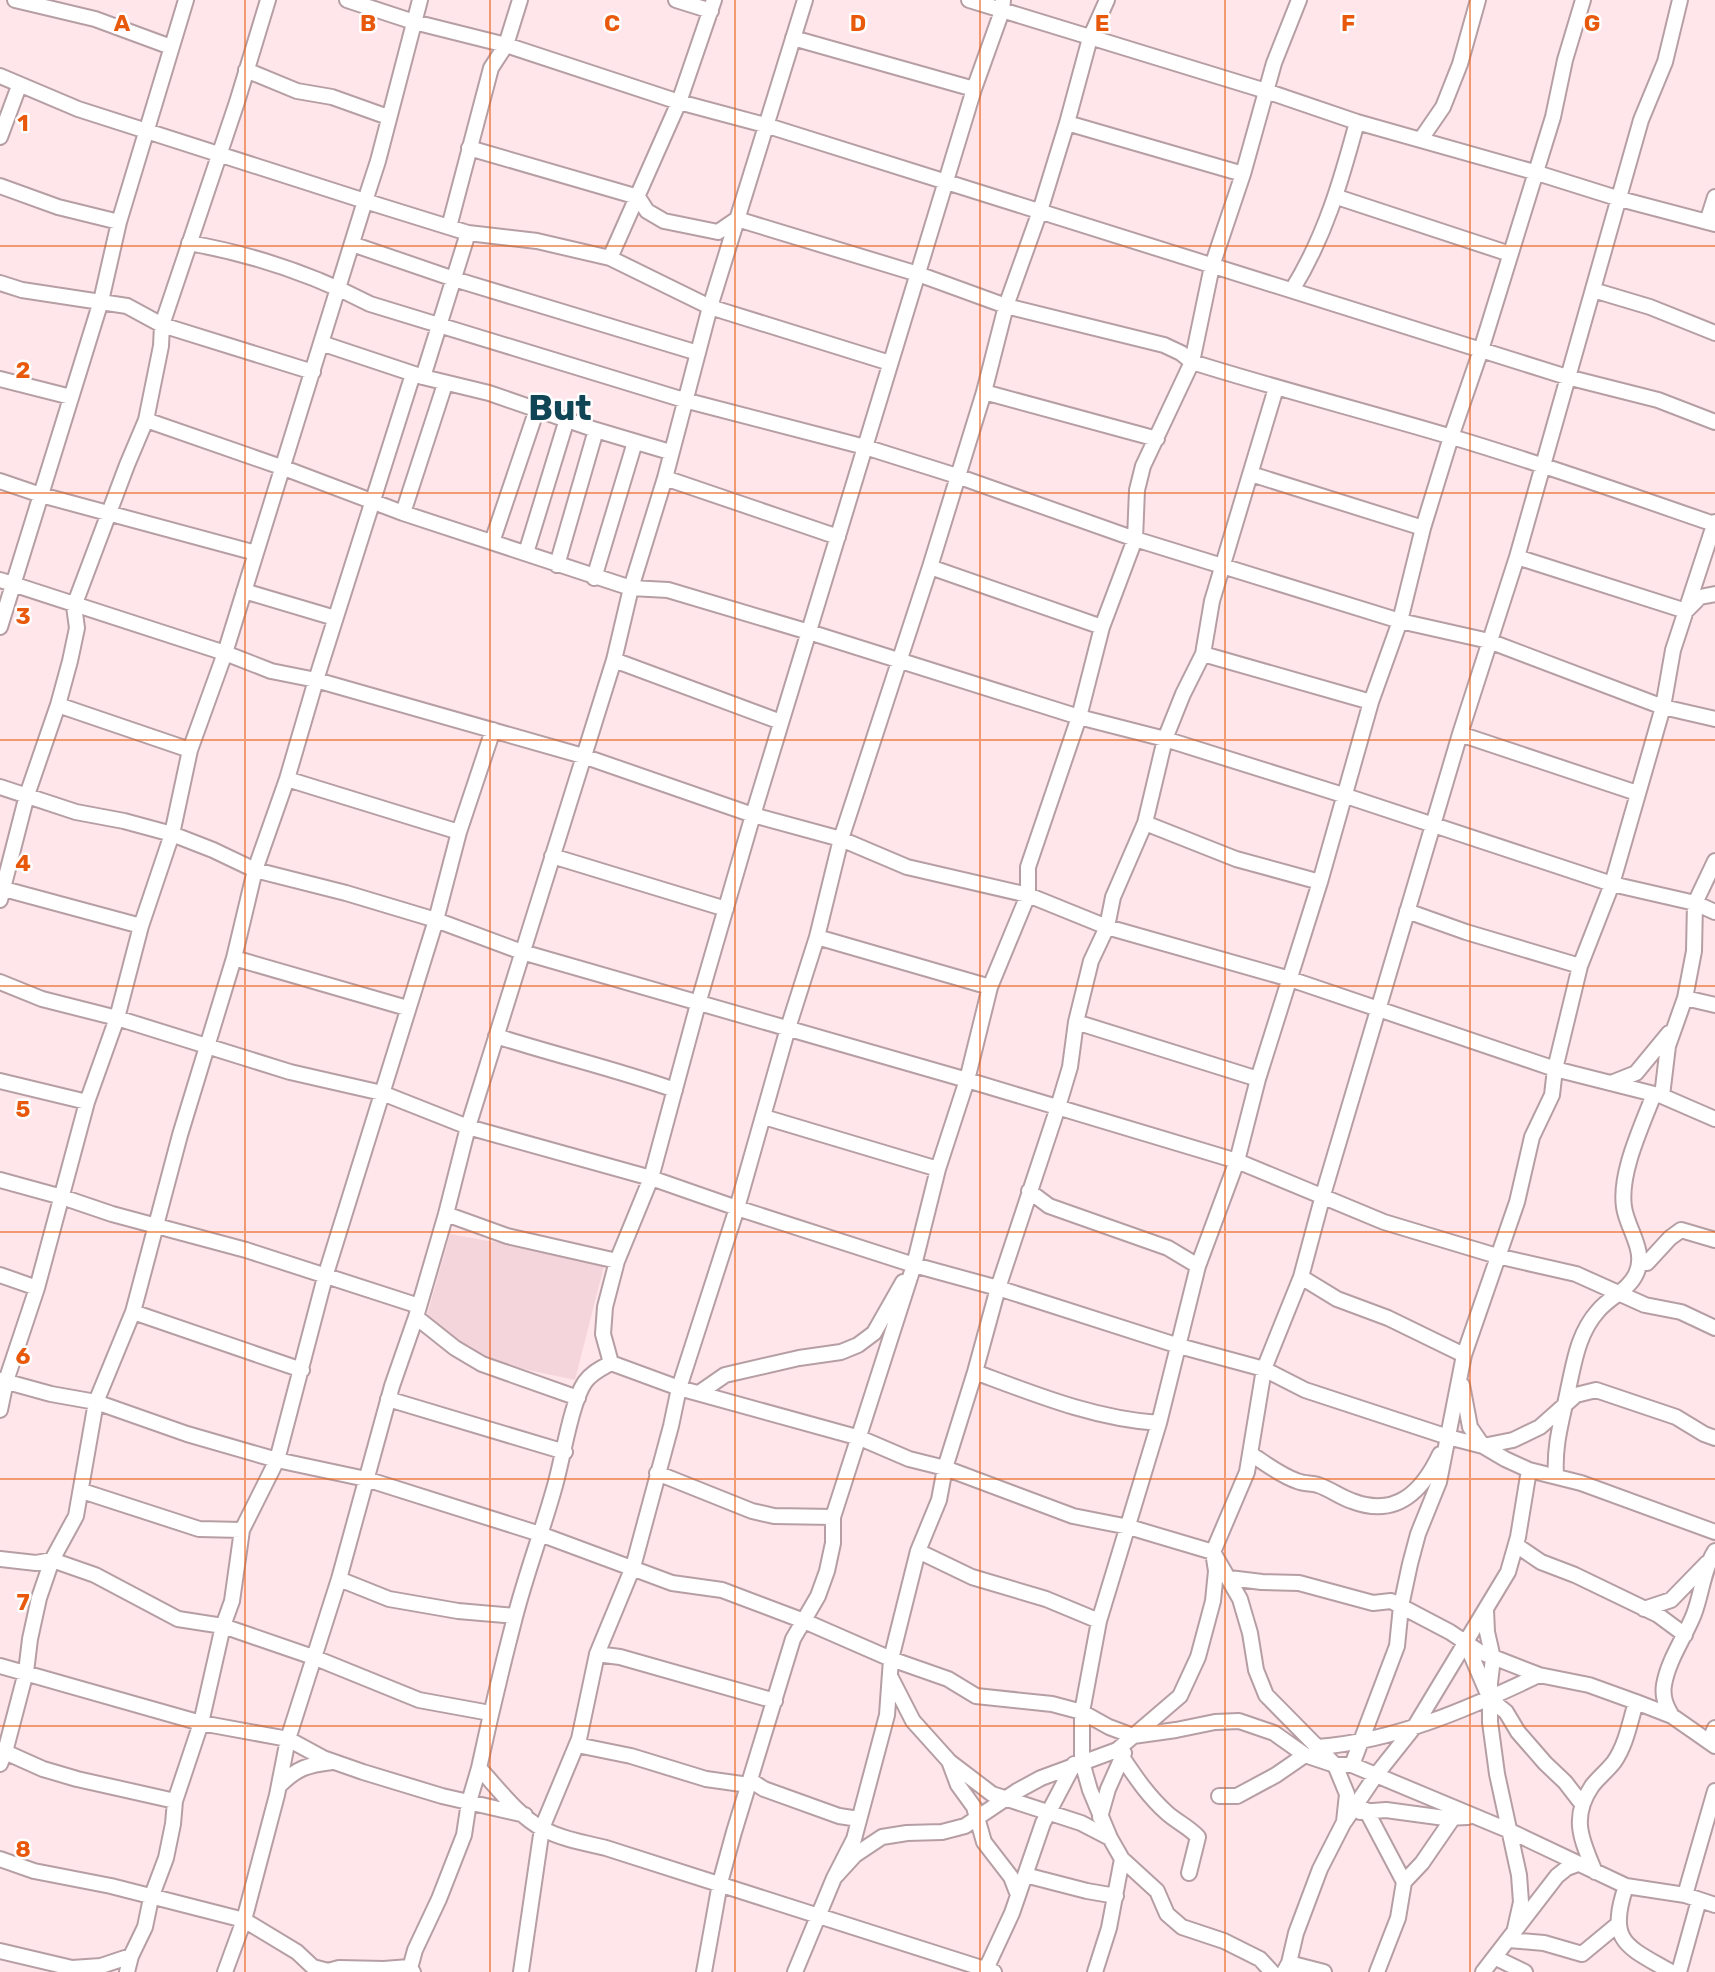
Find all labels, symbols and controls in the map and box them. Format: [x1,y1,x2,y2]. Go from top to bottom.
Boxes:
text: A [114,9,131,37]
text: B [360,9,376,37]
text: C [604,9,620,37]
text: D [850,9,866,37]
text: E [1095,9,1109,37]
text: F [1341,9,1355,37]
text: G [1584,9,1600,37]
text: 1 [17,109,29,137]
text: 2 [16,356,30,384]
district label: But [528,387,592,429]
text: 3 [15,602,31,630]
text: 4 [15,849,31,877]
text: 5 [16,1095,31,1123]
text: 6 [16,1342,31,1370]
text: 7 [16,1588,30,1616]
text: 8 [15,1835,31,1863]

